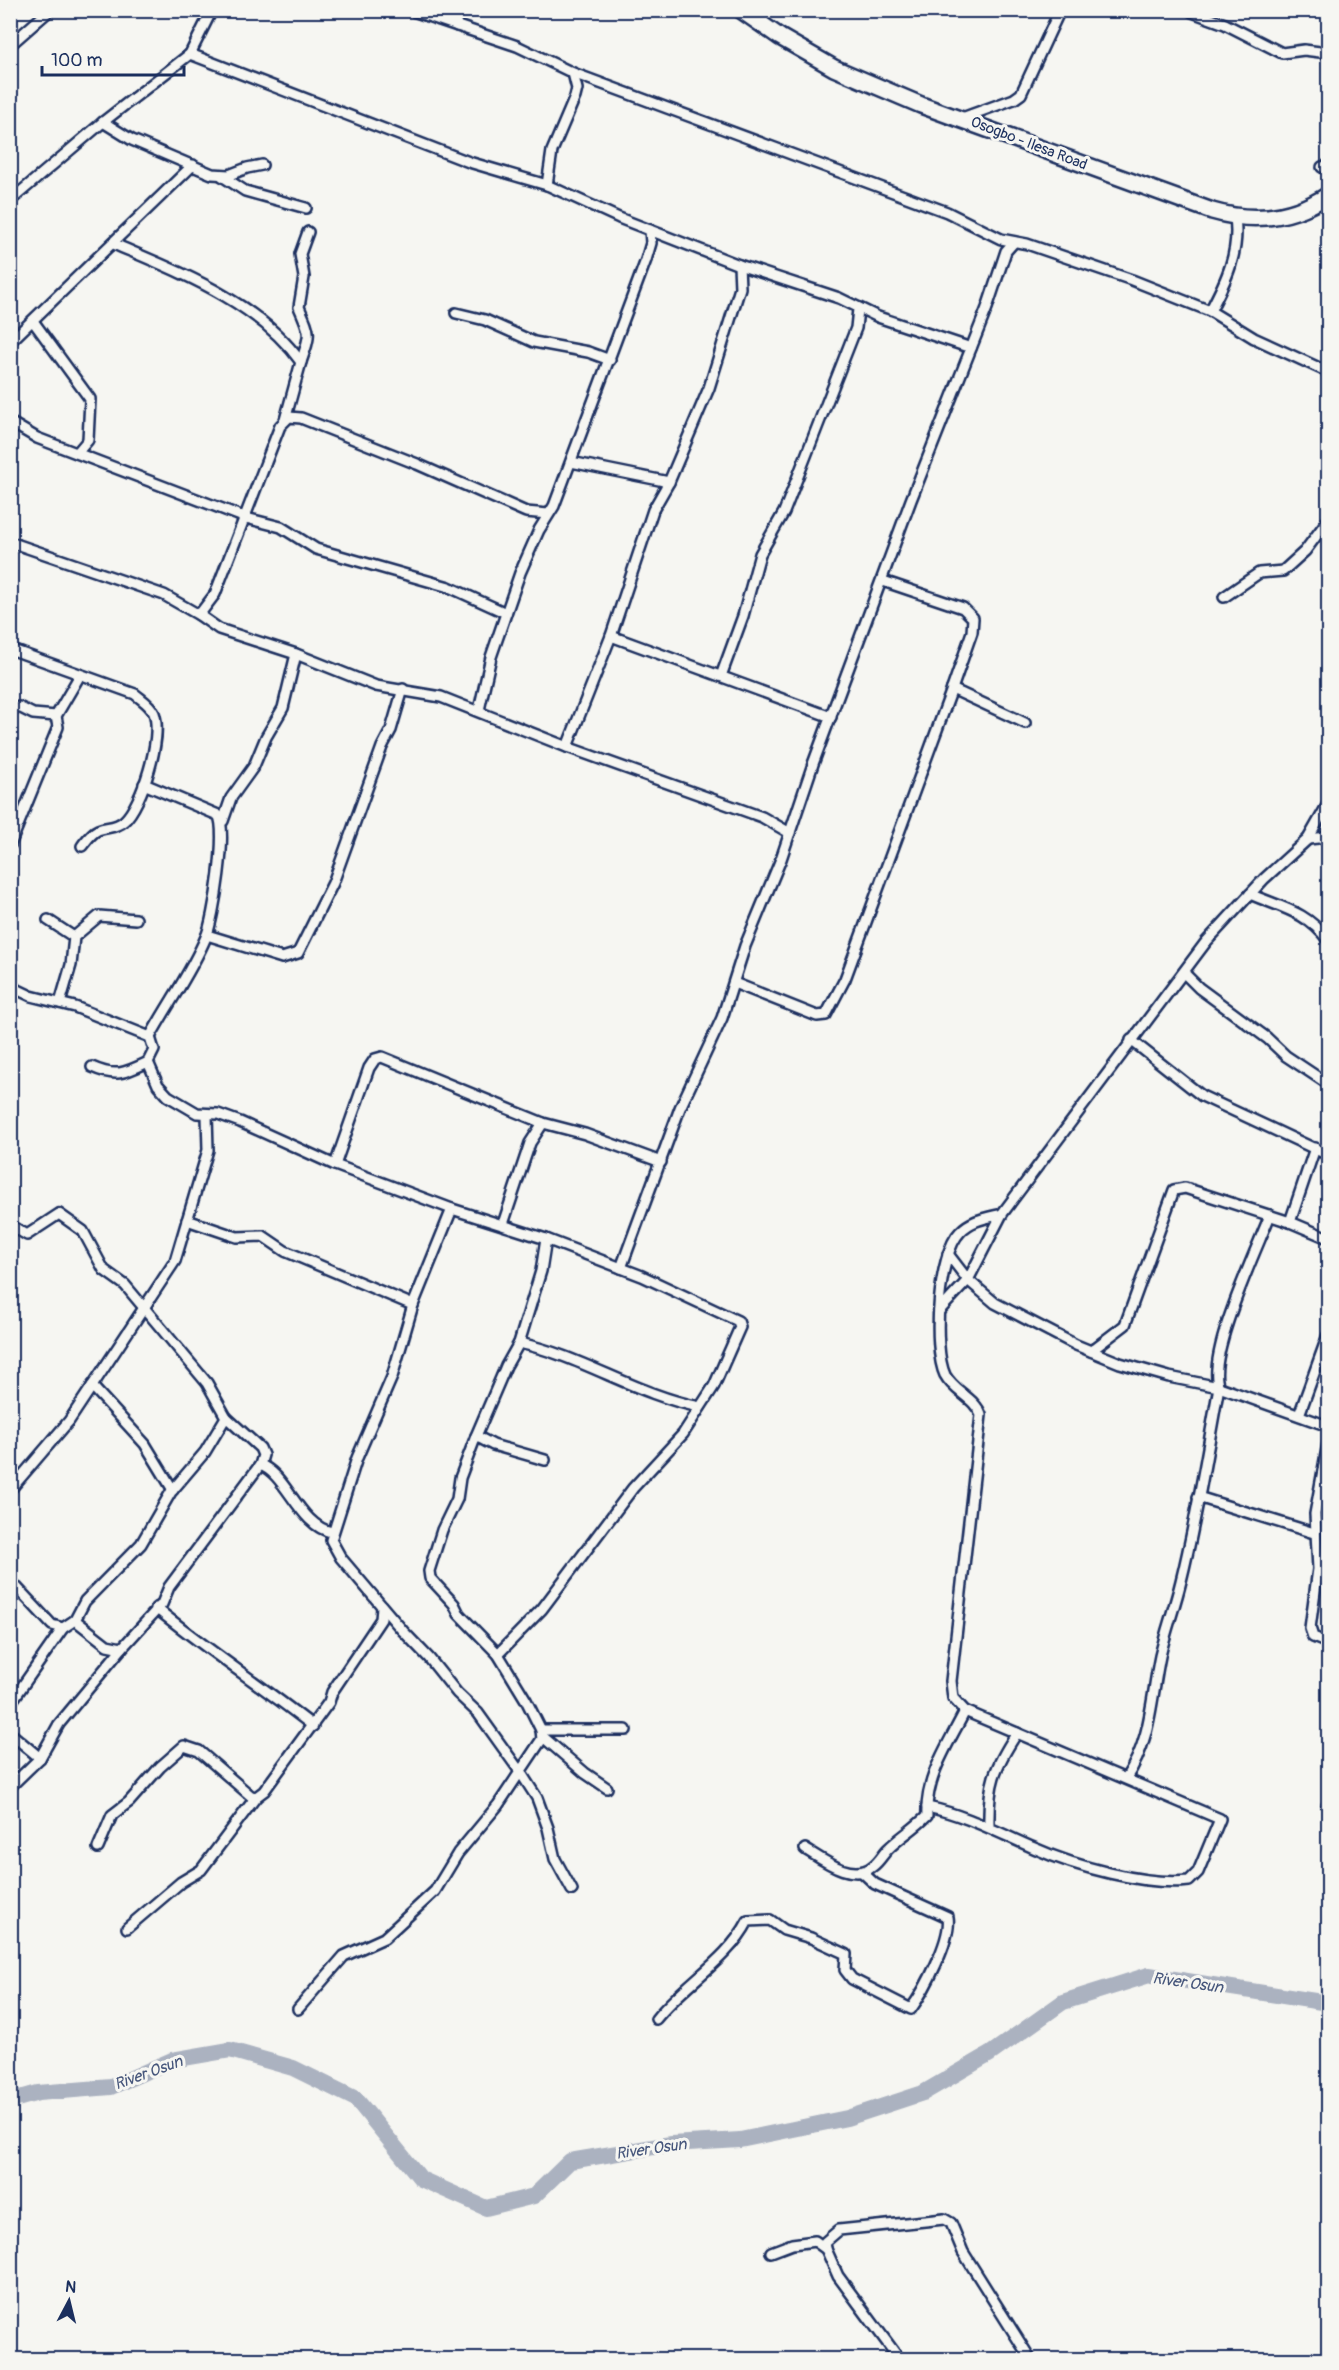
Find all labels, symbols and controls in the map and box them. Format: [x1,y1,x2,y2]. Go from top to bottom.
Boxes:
scale bar [42,39,184,77]
text: 100 m [51,49,103,72]
street label: Osogbo - Ilesa Road [968,112,1090,174]
water label: River Osun [1151,1968,1225,1998]
water label: River Osun [112,2051,186,2094]
water label: River Osun [615,2134,689,2164]
north arrow [39,2271,99,2331]
text: N [64,2277,77,2298]

